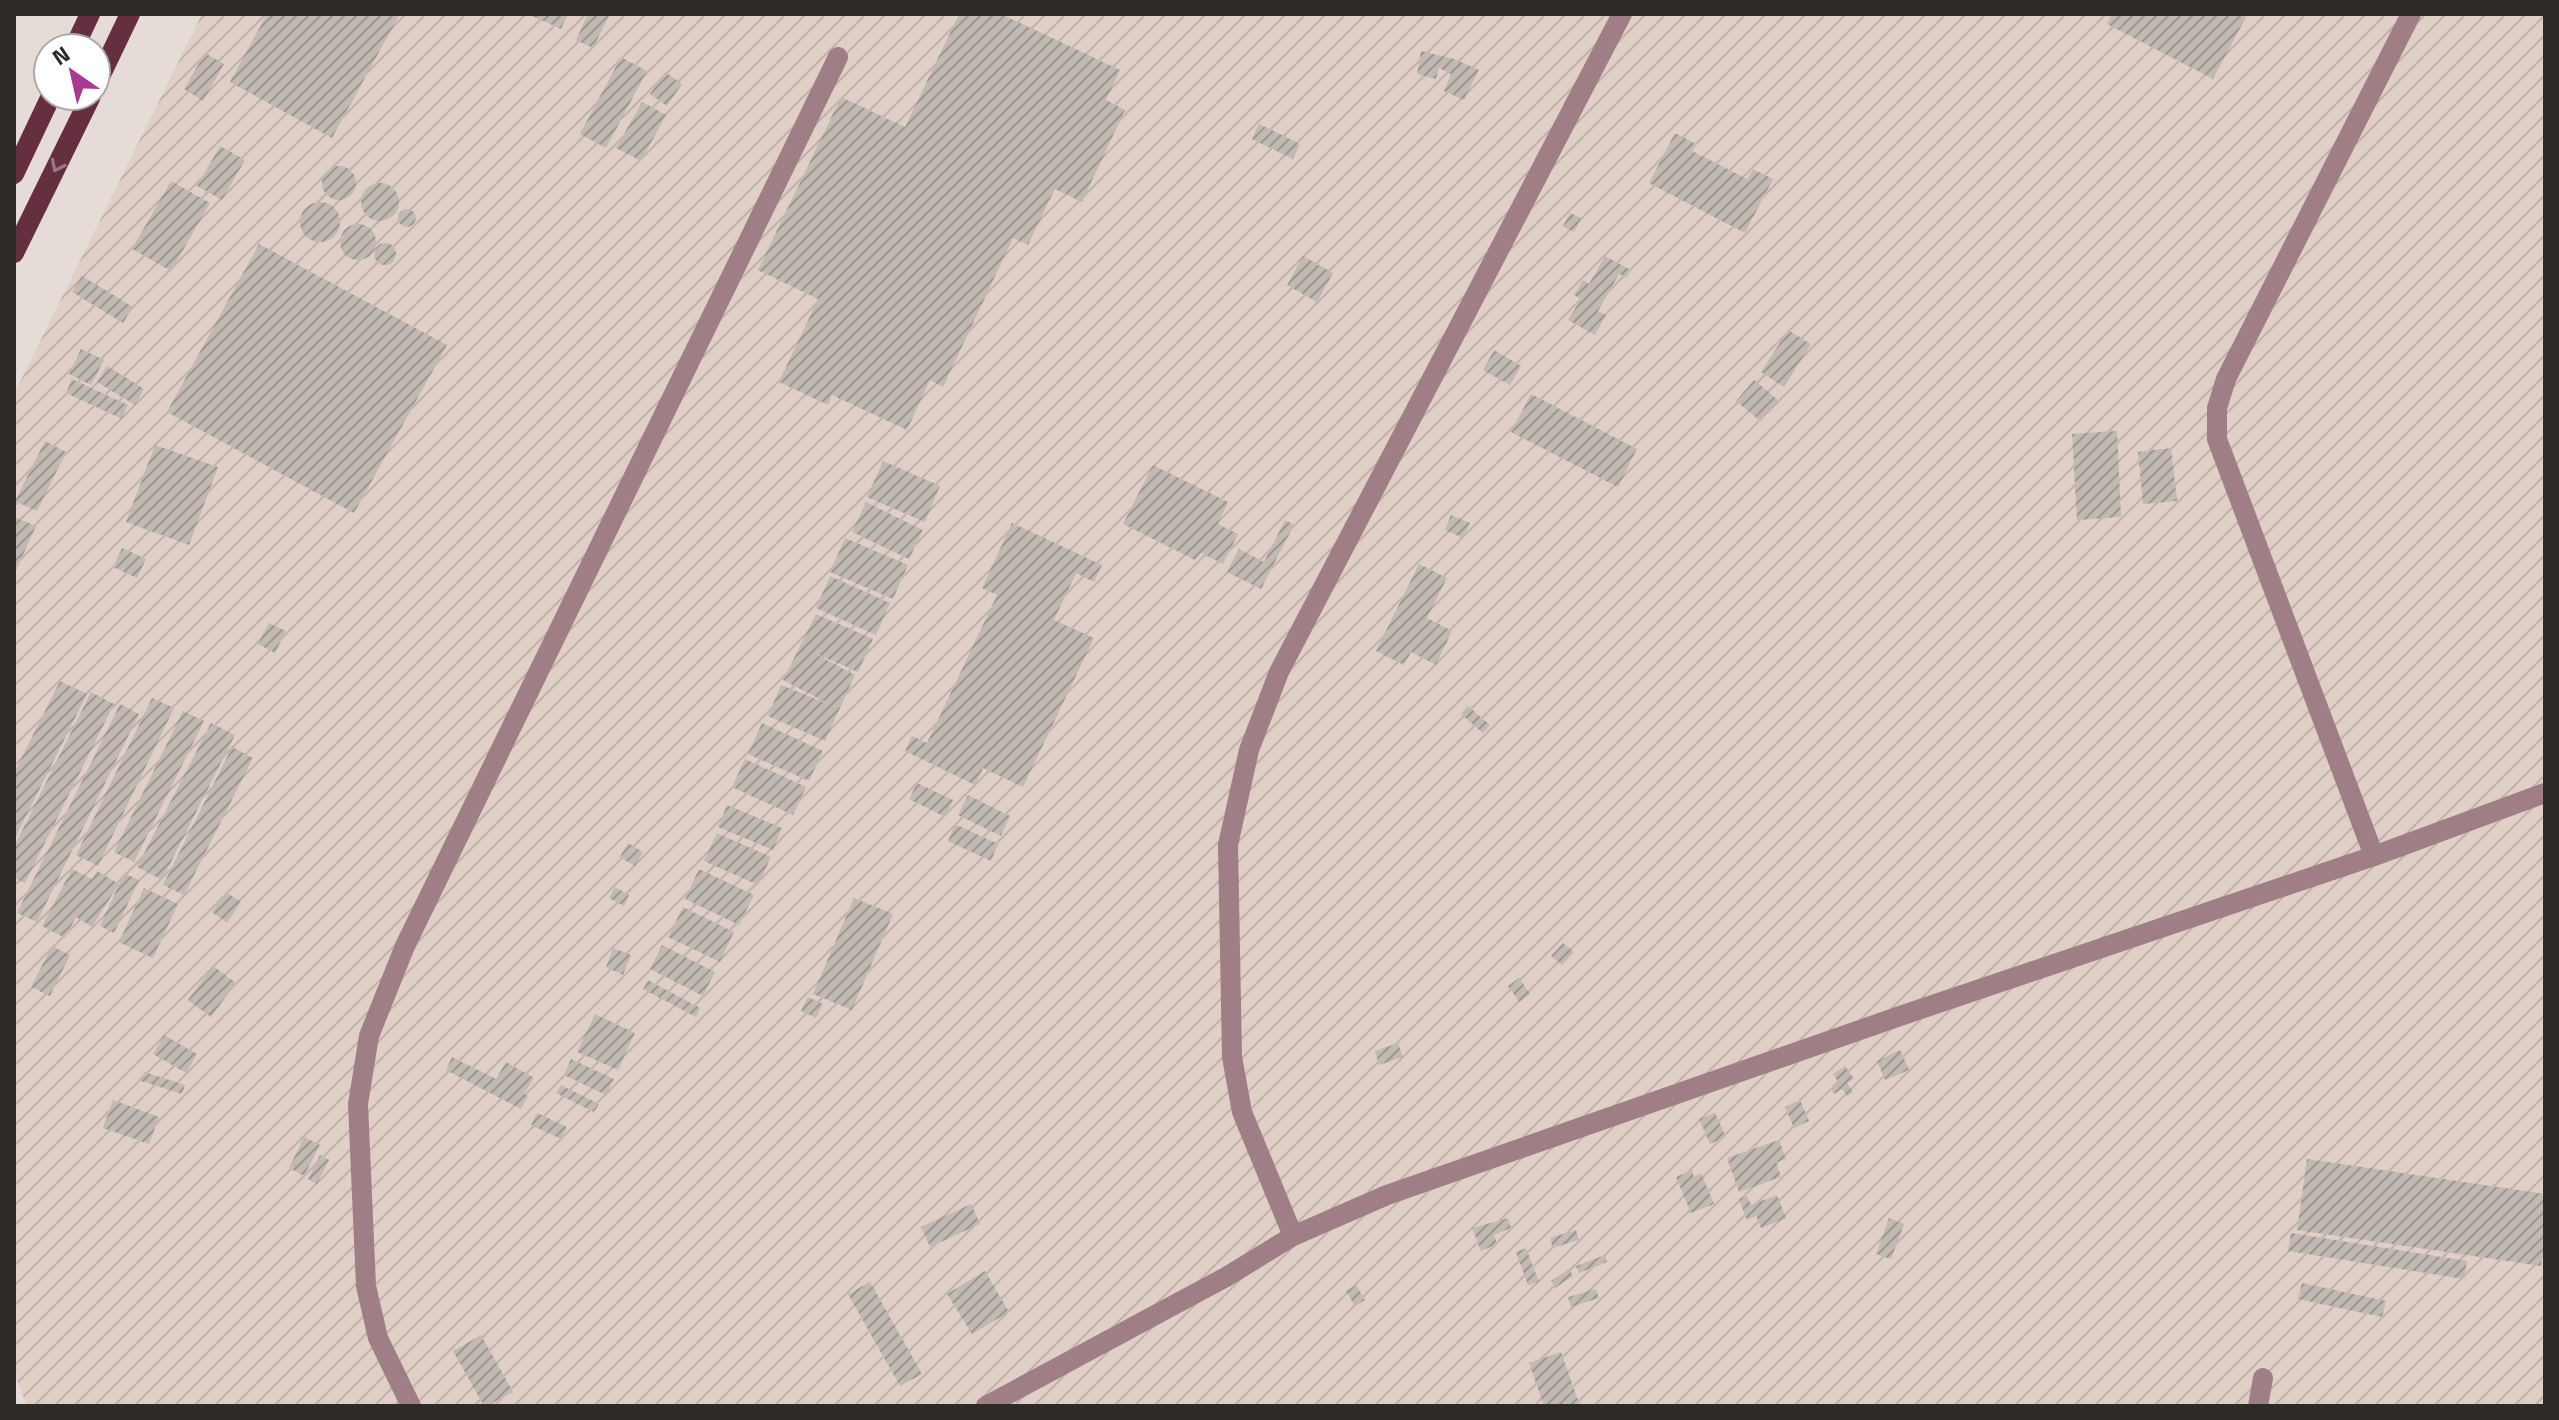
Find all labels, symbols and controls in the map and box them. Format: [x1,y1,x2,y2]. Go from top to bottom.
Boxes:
north arrow [32,32,112,112]
text: N [45,37,77,74]
one-way arrow [51,158,67,173]

